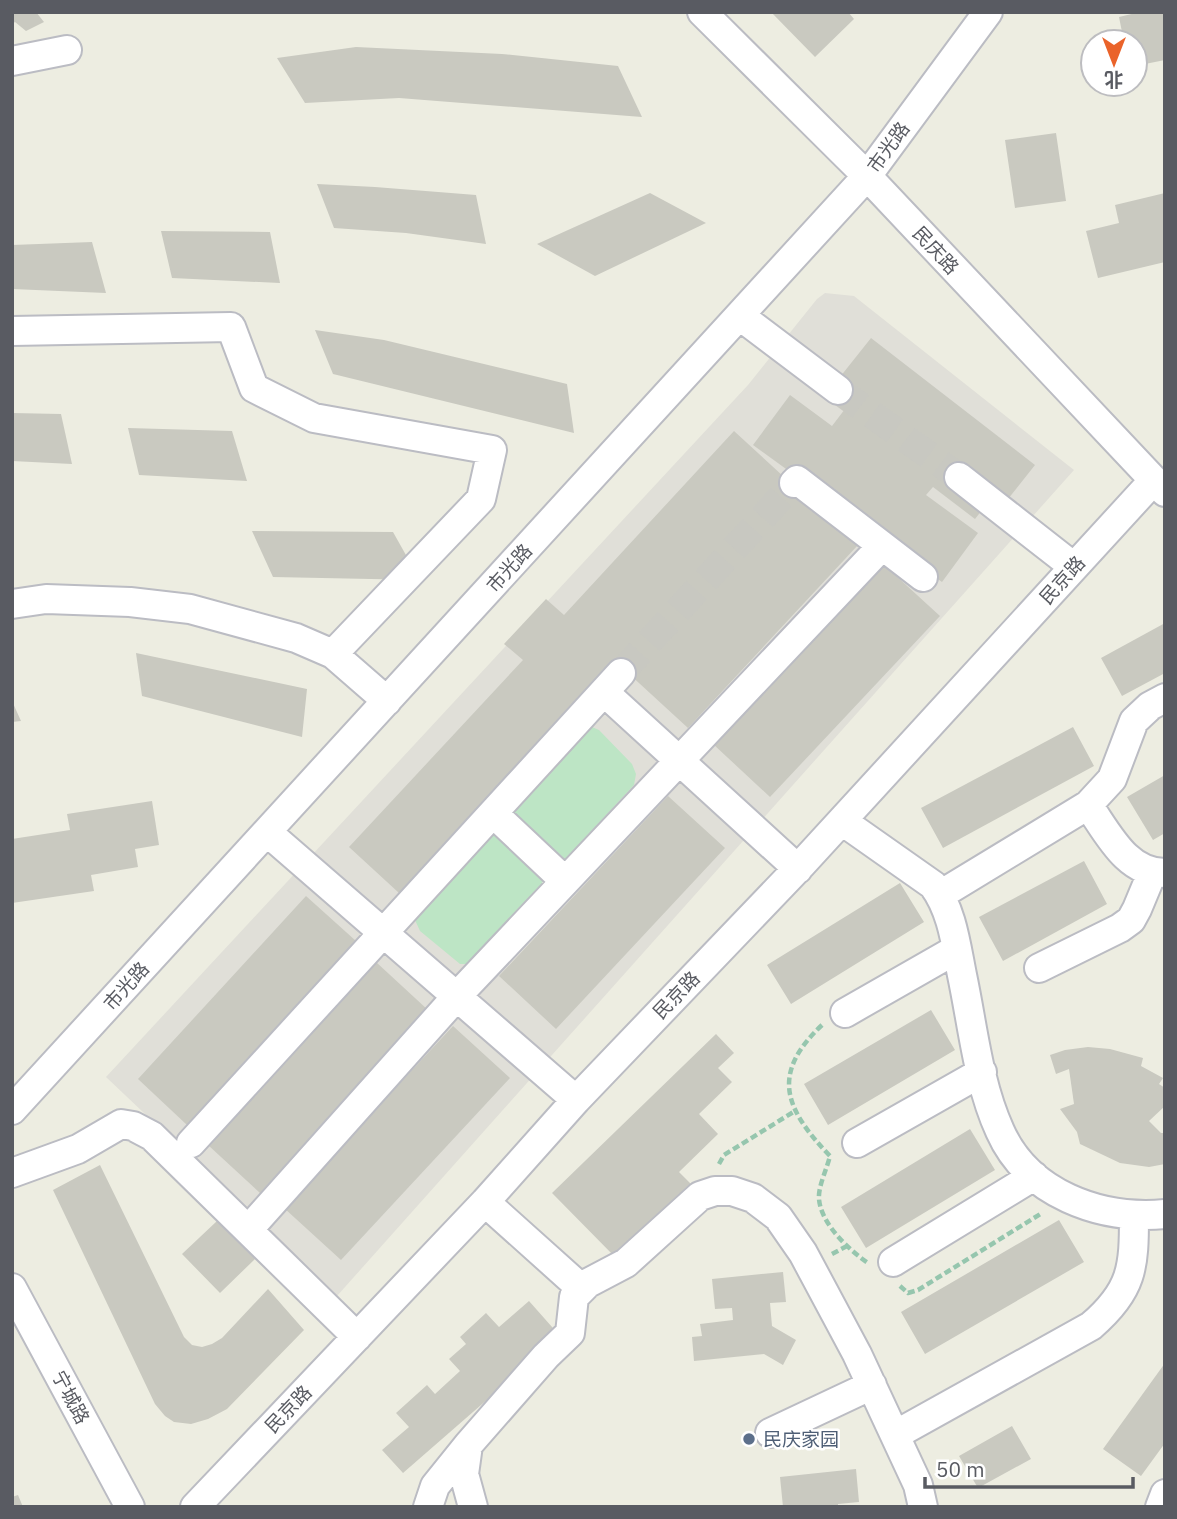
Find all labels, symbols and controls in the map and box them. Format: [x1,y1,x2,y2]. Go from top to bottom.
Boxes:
north arrow [1079,28,1149,98]
text: 北 [1104,68,1124,92]
street label: 市光路 [862,117,914,177]
street label: 民庆路 [908,221,964,279]
street label: 市光路 [481,539,537,597]
street label: 民京路 [1034,551,1090,609]
street label: 市光路 [98,957,154,1015]
street label: 民京路 [648,966,704,1024]
street label: 宁城路 [47,1366,95,1428]
street label: 民京路 [260,1380,316,1438]
place label: 民庆家园 [763,1427,839,1451]
marker: 民庆家园 [741,1431,757,1447]
scale bar [925,1446,1133,1490]
text: 50 m [936,1455,985,1483]

